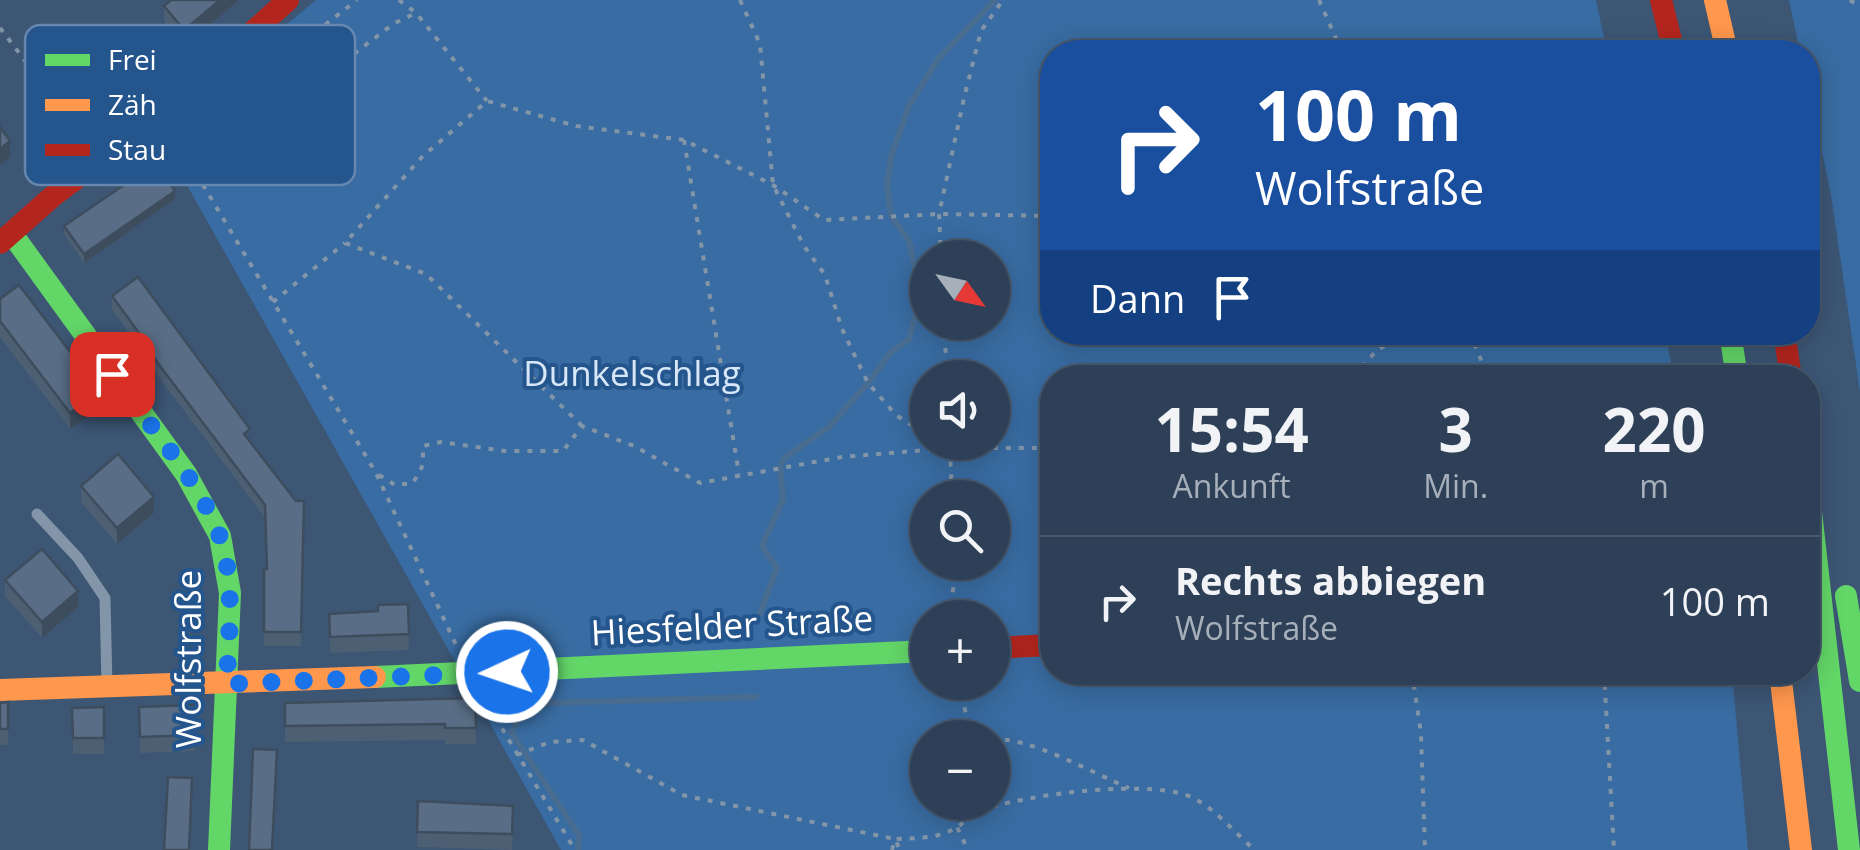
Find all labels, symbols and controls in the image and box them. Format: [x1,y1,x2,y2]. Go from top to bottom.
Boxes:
legend [25,25,355,185]
text: Frei [108,40,157,78]
text: 100 m [1255,66,1462,162]
icon: right [1090,80,1220,210]
text: Zäh [108,85,157,123]
text: Stau [108,130,166,168]
text: Wolfstraße [1255,157,1484,218]
north arrow [910,240,1010,340]
map controls [910,240,1010,820]
icon: arrive [1205,270,1260,325]
text: Dann [1090,272,1185,324]
pin [70,332,155,417]
icon: arrive [85,347,140,402]
park label: Dunkelschlag [523,349,741,396]
button: sound [910,360,1010,460]
text: 15:54 [1154,388,1309,470]
text: 3 [1439,388,1473,470]
text: 220 [1603,388,1706,470]
text: Ankunft [1173,464,1291,507]
text: Min. [1423,464,1488,507]
text: m [1639,464,1669,507]
button: search [910,480,1010,580]
text: Rechts abbiegen [1175,554,1486,606]
street label: Wolfstraße [164,570,211,748]
icon: right [1090,574,1145,629]
text: 100 m [1660,575,1770,627]
street label: Hiesfelder Straße [590,594,874,655]
button: + [910,600,1010,700]
text: Wolfstraße [1175,606,1338,649]
position arrow [455,620,559,724]
button: − [910,720,1010,820]

